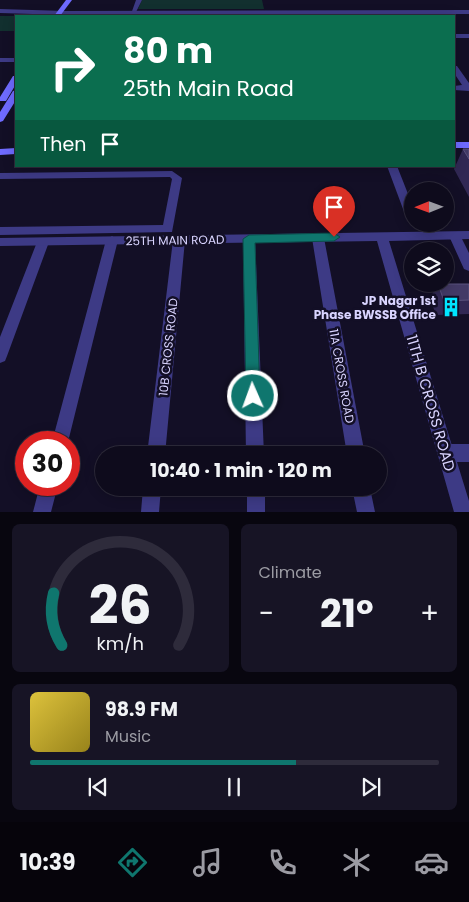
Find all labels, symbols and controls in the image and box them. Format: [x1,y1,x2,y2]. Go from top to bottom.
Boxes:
text: 80 m [123,26,213,75]
icon: right [40,35,105,100]
text: 25th Main Road [123,73,294,104]
icon: arrive [96,130,124,158]
text: Then [40,131,86,158]
north arrow [404,182,454,232]
map controls [404,182,454,292]
pin [313,186,355,237]
icon: arrive [320,193,348,221]
street label: 25TH MAIN ROAD [125,231,225,249]
button: layers [404,242,454,292]
place label: JP Nagar 1st Phase BWSSB Office [314,292,437,323]
building icon: JP Nagar 1st Phase BWSSB Office [440,296,462,318]
street label: 10B CROSS ROAD [154,297,182,397]
street label: 11A CROSS ROAD [325,327,359,425]
street label: 11TH B CROSS ROAD [401,332,461,474]
position arrow [226,369,278,421]
speed limit sign: 30 [15,431,80,496]
text: 10:40 · 1 min · 120 m [150,457,332,484]
text: Climate [259,561,322,584]
text: 26 [89,569,152,642]
text: 21° [320,587,374,640]
text: − [259,594,274,633]
text: + [420,594,439,633]
text: km/h [96,631,144,656]
text: 98.9 FM [105,696,178,723]
text: Music [105,725,151,748]
icon: previous [84,773,112,801]
icon: pause [220,773,248,801]
icon: next [357,773,385,801]
icon: directions [115,845,150,880]
icon: music [190,845,225,880]
icon: phone [265,845,300,880]
icon: climate [339,845,374,880]
icon: car [414,845,449,880]
text: 10:39 [20,847,76,878]

